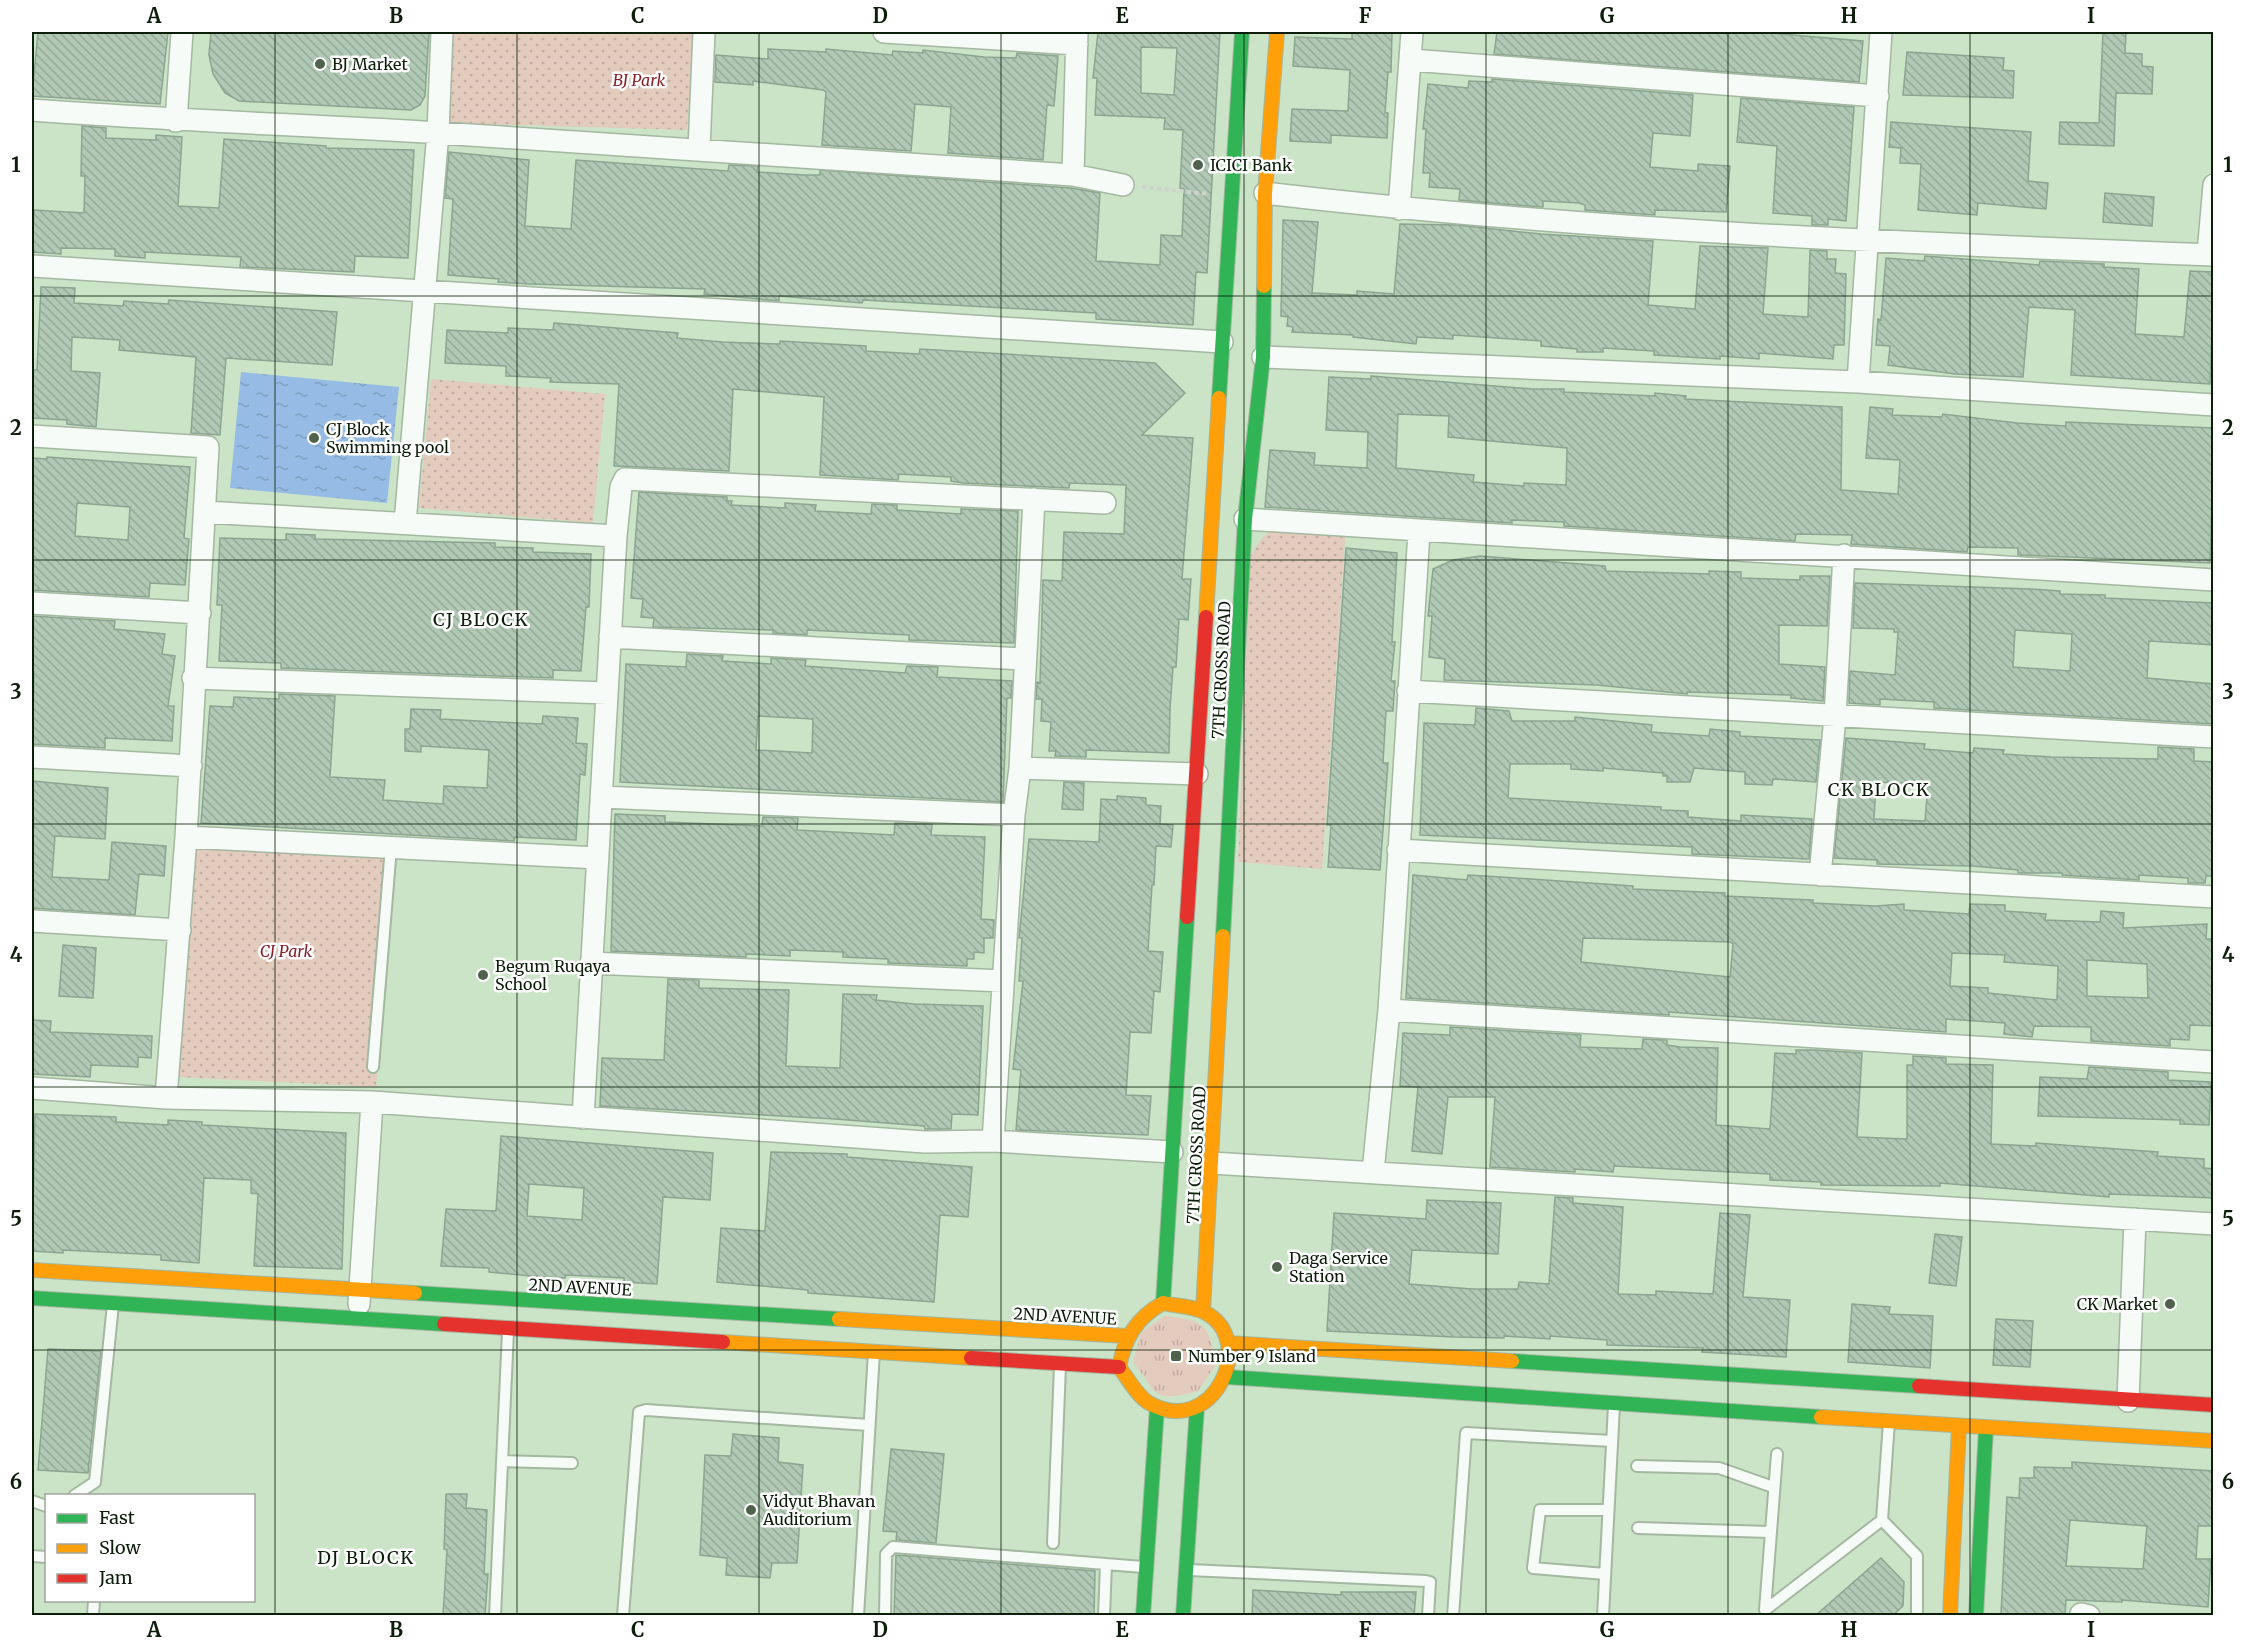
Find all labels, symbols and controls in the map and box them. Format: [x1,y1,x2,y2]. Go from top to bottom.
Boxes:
text: A [146,3,162,28]
text: B [389,3,403,28]
text: C [631,3,645,28]
text: D [872,3,888,28]
text: E [1115,3,1129,28]
text: F [1359,3,1372,28]
text: G [1600,3,1615,28]
text: H [1841,3,1857,28]
text: I [2087,3,2095,28]
place label: BJ Market [332,54,408,74]
marker: BJ Market [313,57,327,71]
park label: BJ Park [613,70,665,90]
text: 1 [11,152,21,177]
text: 1 [2223,152,2233,177]
place label: ICICI Bank [1210,155,1293,175]
marker: ICICI Bank [1191,158,1205,172]
text: 2 [10,415,22,440]
text: 2 [2222,415,2234,440]
place label: CJ Block Swimming pool [326,419,449,457]
marker: CJ Block Swimming pool [307,431,321,445]
street label: 7TH CROSS ROAD [1207,601,1235,739]
district label: CJ BLOCK [433,608,529,631]
text: 3 [10,679,22,704]
text: 3 [2222,679,2234,704]
district label: CK BLOCK [1828,778,1930,801]
park label: CJ Park [260,941,312,961]
text: 4 [10,942,23,967]
text: 4 [2222,942,2235,967]
place label: Begum Ruqaya School [495,956,611,994]
marker: Begum Ruqaya School [476,968,490,982]
street label: 7TH CROSS ROAD [1182,1086,1210,1224]
text: 5 [10,1206,22,1231]
text: 5 [2222,1206,2234,1231]
place label: Daga Service Station [1289,1248,1388,1286]
marker: Daga Service Station [1270,1260,1284,1274]
street label: 2ND AVENUE [528,1274,633,1300]
place label: CK Market [2077,1294,2159,1314]
marker: CK Market [2163,1297,2177,1311]
street label: 2ND AVENUE [1013,1303,1118,1329]
place label: Number 9 Island [1188,1346,1316,1366]
marker: Number 9 Island [1169,1349,1183,1363]
text: 6 [10,1469,22,1494]
text: 6 [2222,1469,2234,1494]
place label: Vidyut Bhavan Auditorium [762,1491,876,1529]
legend [45,1494,255,1602]
marker: Vidyut Bhavan Auditorium [744,1503,758,1517]
text: Fast [99,1506,135,1529]
text: Slow [99,1536,142,1559]
district label: DJ BLOCK [317,1546,415,1569]
text: Jam [98,1566,133,1589]
text: A [146,1617,162,1642]
text: B [389,1617,403,1642]
text: C [631,1617,645,1642]
text: D [872,1617,888,1642]
text: E [1115,1617,1129,1642]
text: F [1359,1617,1372,1642]
text: G [1600,1617,1615,1642]
text: H [1841,1617,1857,1642]
text: I [2087,1617,2095,1642]

